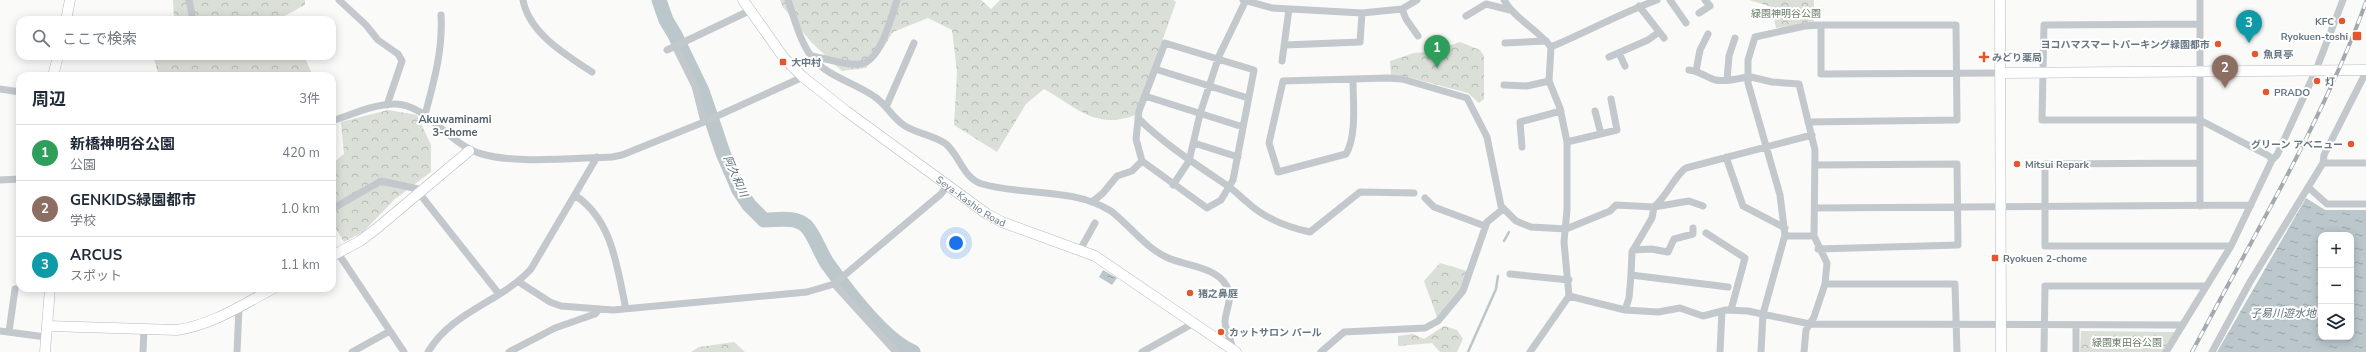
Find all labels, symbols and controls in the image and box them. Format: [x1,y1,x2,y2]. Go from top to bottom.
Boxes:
park label: 緑園神明谷公園 [1751,7,1821,21]
pin: 3 [2236,10,2262,43]
place label: KFC [2315,15,2334,29]
search box [16,16,336,60]
marker: KFC [2337,16,2347,26]
icon: search [30,27,52,49]
text: ここで検索 [62,29,137,49]
place label: Ryokuen-toshi [2281,30,2348,44]
marker: Ryokuen-toshi [2351,30,2363,42]
pin: 1 [1424,35,1450,68]
place label: ヨコハマスマートパーキング緑園都市 [2041,38,2210,52]
marker: ヨコハマスマートパーキング緑園都市 [2213,39,2223,49]
place label: 魚貝亭 [2263,48,2293,62]
marker: 魚貝亭 [2250,49,2260,59]
place label: みどり薬局 [1992,51,2042,65]
marker: みどり薬局 [1979,52,1989,62]
pin: 2 [2212,55,2238,88]
place label: 大中村 [791,56,821,70]
marker: 大中村 [778,57,788,67]
place label: 灯 [2325,75,2335,89]
marker: 灯 [2312,76,2322,86]
place label: PRADO [2274,86,2310,100]
marker: PRADO [2261,87,2271,97]
text: 周辺 [32,88,66,111]
text: 3件 [299,90,320,108]
district label: Akuwaminami 3-chome [418,112,492,140]
text: 新橋神明谷公園 [70,134,175,154]
place label: グリーン アベニュー [2251,138,2343,152]
marker: グリーン アベニュー [2346,139,2356,149]
text: 1 [41,144,49,162]
text: 420 m [282,144,320,162]
water label: 阿久和川 [720,153,752,200]
text: 公園 [70,156,96,174]
place label: Mitsui Repark [2025,158,2090,172]
marker: Mitsui Repark [2012,159,2022,169]
street label: Seya-Kashio Road [933,173,1008,231]
text: GENKIDS緑園都市 [70,190,196,210]
text: 2 [41,200,49,218]
text: 1.0 km [280,200,320,218]
text: 学校 [70,212,96,230]
map controls [2318,232,2354,340]
button: + [2318,232,2354,268]
your location [946,233,966,253]
text: ARCUS [70,245,122,265]
place label: Ryokuen 2-chome [2003,252,2087,266]
marker: Ryokuen 2-chome [1990,253,2000,263]
text: 3 [41,256,49,274]
text: 1.1 km [280,256,320,274]
text: スポット [70,267,122,285]
button: − [2318,268,2354,304]
place label: 猪之鼻庭 [1198,287,1238,301]
marker: 猪之鼻庭 [1185,288,1195,298]
button: layers [2318,304,2354,340]
water label: 子易川遊水地 [2250,306,2317,321]
place label: カットサロン パール [1229,326,1322,340]
marker: カットサロン パール [1216,327,1226,337]
park label: 緑園東田谷公園 [2092,336,2162,350]

